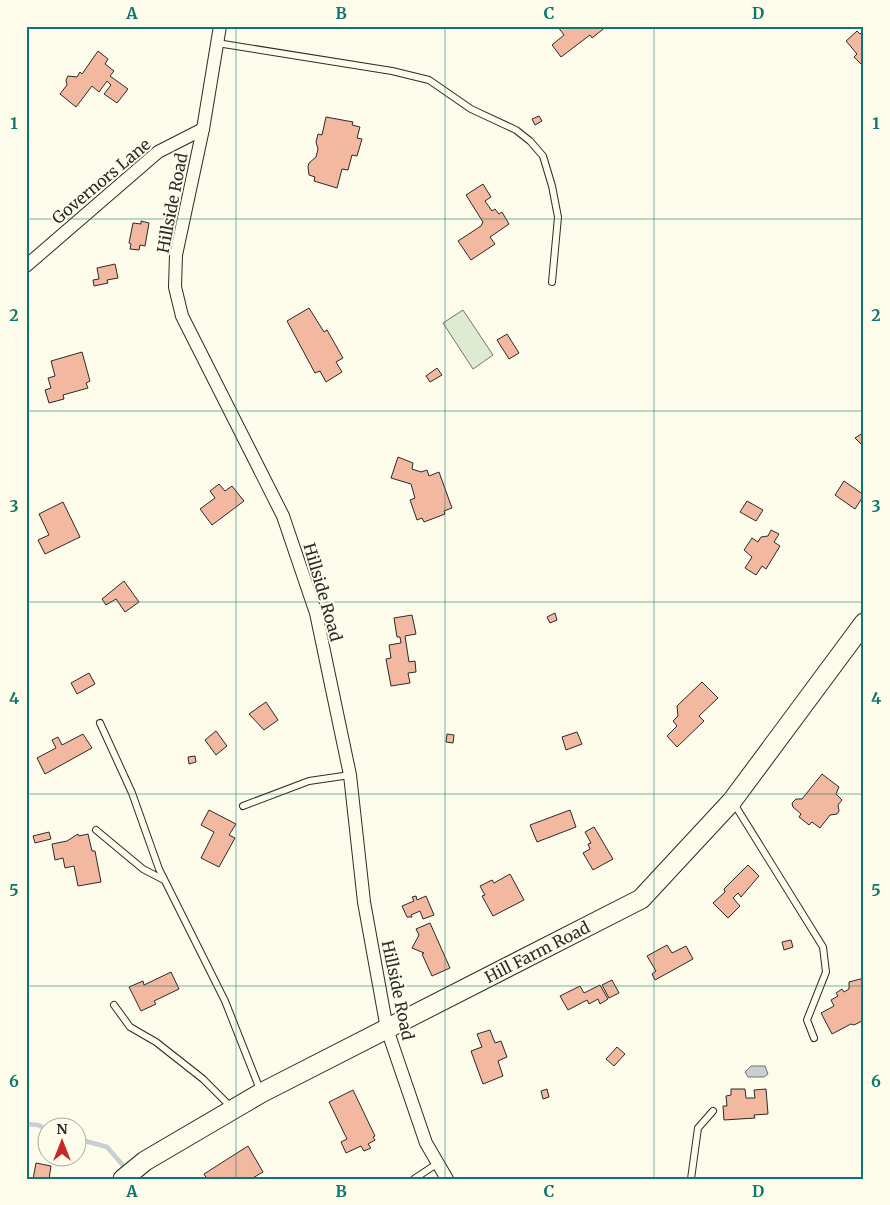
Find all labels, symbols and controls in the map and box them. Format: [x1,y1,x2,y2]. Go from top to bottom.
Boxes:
text: A [125,3,138,23]
text: B [335,3,347,23]
text: C [544,3,554,23]
text: D [752,3,764,23]
text: 1 [10,113,18,133]
text: 1 [872,113,880,133]
street label: Governors Lane [48,134,154,228]
street label: Hillside Road [153,151,192,255]
text: 2 [9,305,19,325]
text: 2 [871,305,881,325]
text: 3 [9,496,19,516]
text: 3 [871,496,881,516]
street label: Hillside Road [299,541,347,644]
text: 4 [9,688,19,708]
text: 4 [871,688,881,708]
text: 5 [9,880,19,900]
text: 5 [871,880,881,900]
street label: Hill Farm Road [481,917,593,987]
street label: Hillside Road [378,938,418,1042]
text: 6 [9,1071,19,1091]
text: 6 [871,1071,881,1091]
north arrow [38,1118,88,1168]
text: N [56,1120,68,1138]
text: A [125,1181,138,1201]
text: B [335,1181,347,1201]
text: C [544,1181,554,1201]
text: D [752,1181,764,1201]

